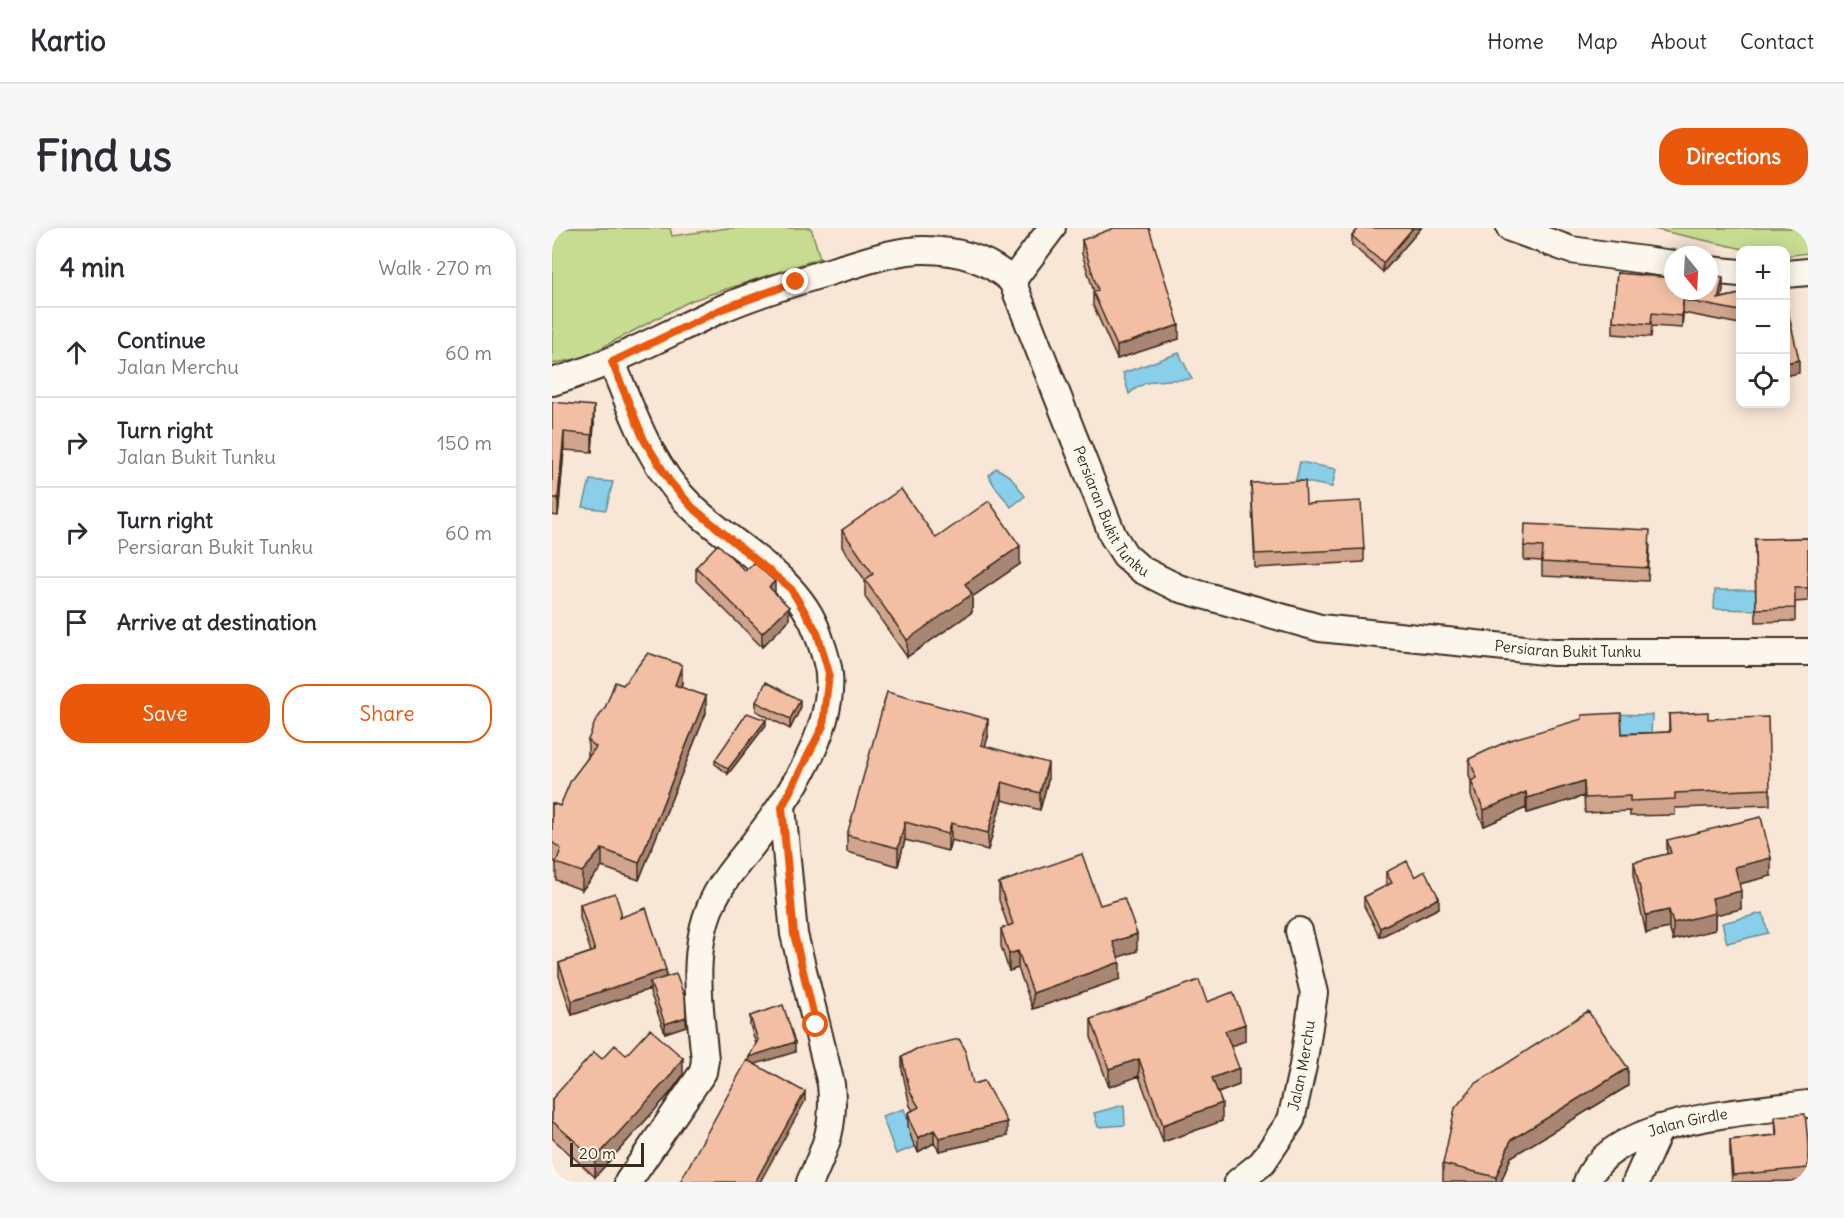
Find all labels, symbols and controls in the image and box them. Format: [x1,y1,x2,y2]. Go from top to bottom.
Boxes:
text: Kartio [30,23,106,59]
text: Home [1487,28,1544,55]
text: Map [1577,28,1618,55]
text: About [1651,28,1707,55]
text: Contact [1740,28,1814,55]
button: Directions [1659,128,1808,185]
text: Find us [36,130,172,182]
north arrow [1664,246,1718,300]
map controls [1736,246,1790,408]
button: + [1736,246,1790,300]
text: 4 min [60,251,125,284]
text: Walk · 270 m [378,255,492,280]
route end [782,268,808,294]
button: − [1736,300,1790,354]
text: Continue [117,326,206,354]
icon: ahead [60,336,93,369]
text: 60 m [445,340,492,365]
text: Jalan Merchu [117,354,239,379]
button: locate [1736,354,1790,408]
text: Turn right [117,416,213,444]
icon: right [60,426,93,459]
text: 150 m [437,430,492,455]
street label: Persiaran Bukit Tunku [1069,443,1152,581]
text: Jalan Bukit Tunku [117,444,276,469]
text: Turn right [117,506,213,534]
icon: right [60,516,93,549]
text: 60 m [445,520,492,545]
text: Persiaran Bukit Tunku [117,534,313,559]
icon: arrive [60,606,93,639]
text: Arrive at destination [117,608,317,636]
street label: Persiaran Bukit Tunku [1493,636,1642,661]
button: Save [60,684,270,743]
button: Share [282,684,492,743]
route start [802,1011,828,1037]
street label: Jalan Merchu [1283,1019,1319,1112]
street label: Jalan Girdle [1645,1104,1729,1141]
scale bar [570,1140,644,1168]
text: 20 m [579,1143,616,1163]

